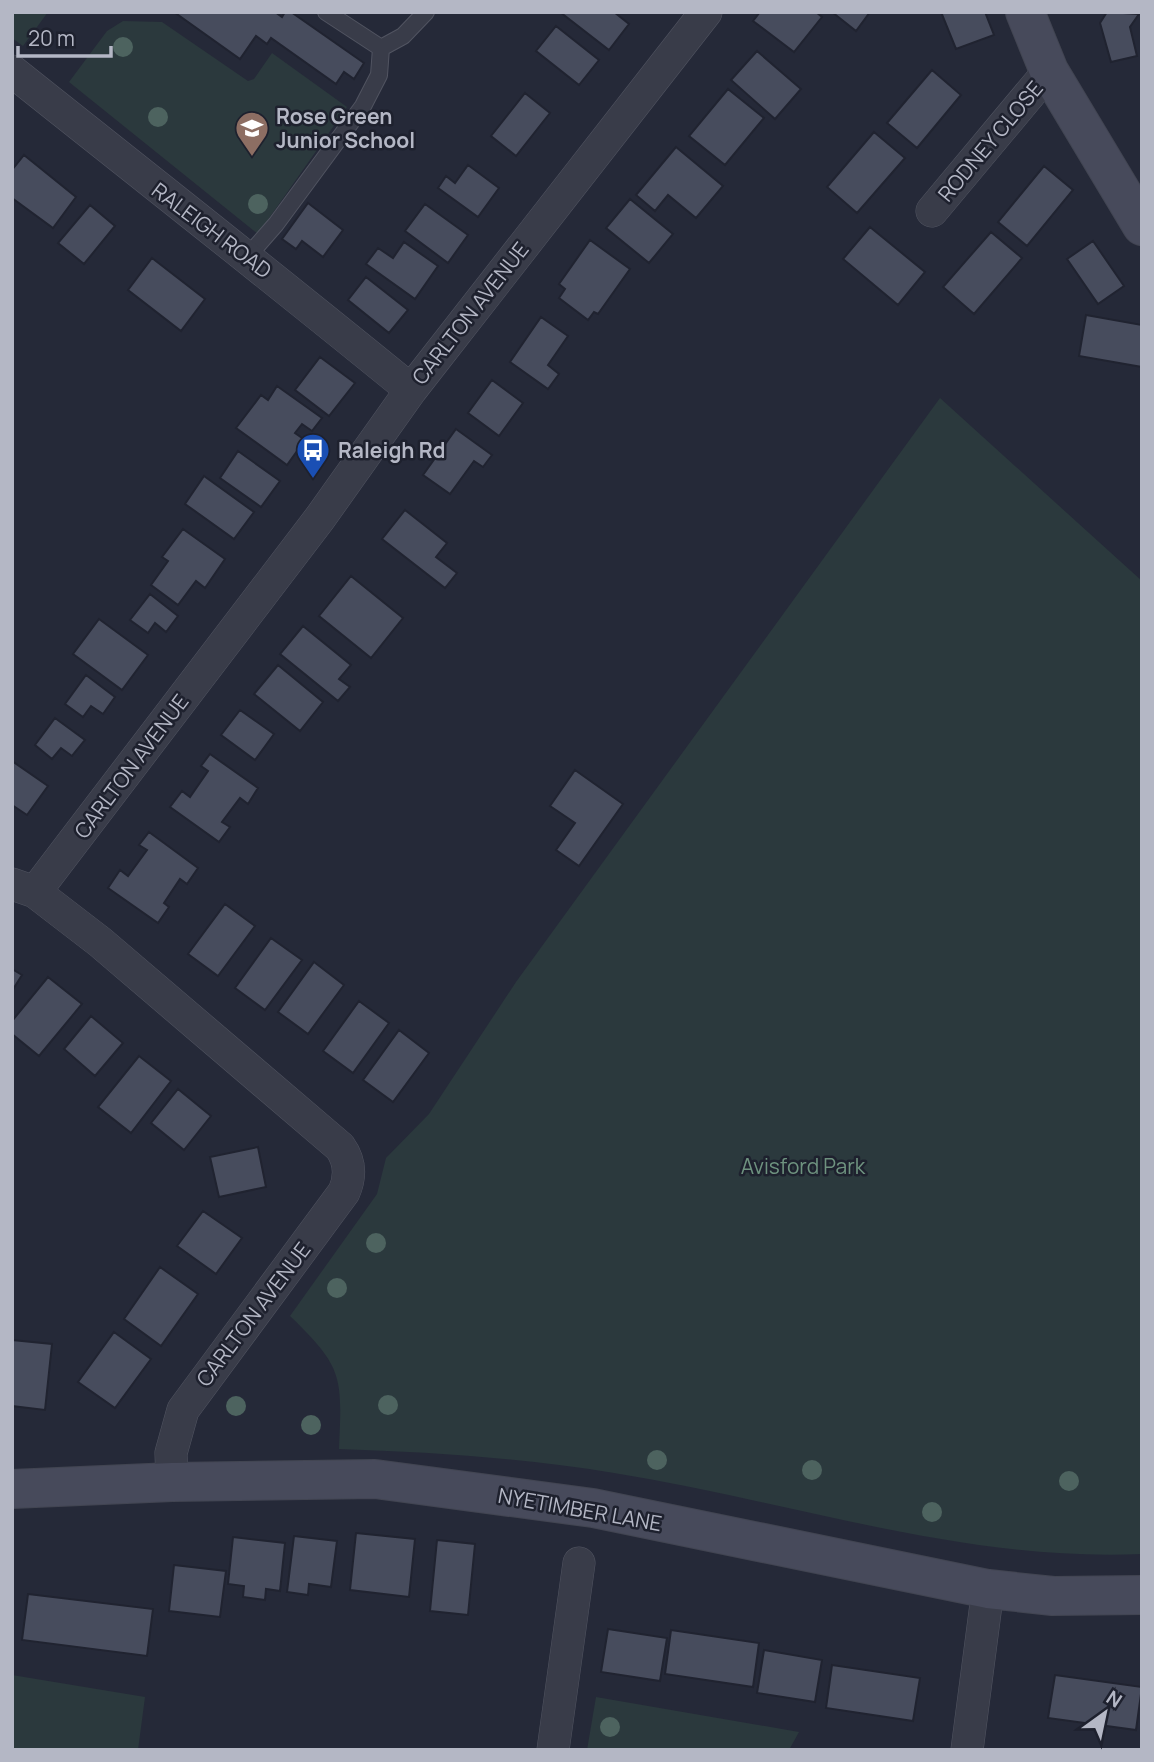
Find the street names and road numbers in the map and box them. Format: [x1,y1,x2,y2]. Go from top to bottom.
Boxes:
street label: RODNEY CLOSE [931,75,1049,207]
street label: RALEIGH ROAD [146,176,278,284]
street label: CARLTON AVENUE [406,236,534,390]
street label: CARLTON AVENUE [68,688,194,844]
street label: CARLTON AVENUE [190,1236,316,1392]
street label: NYETIMBER LANE [496,1481,664,1537]

